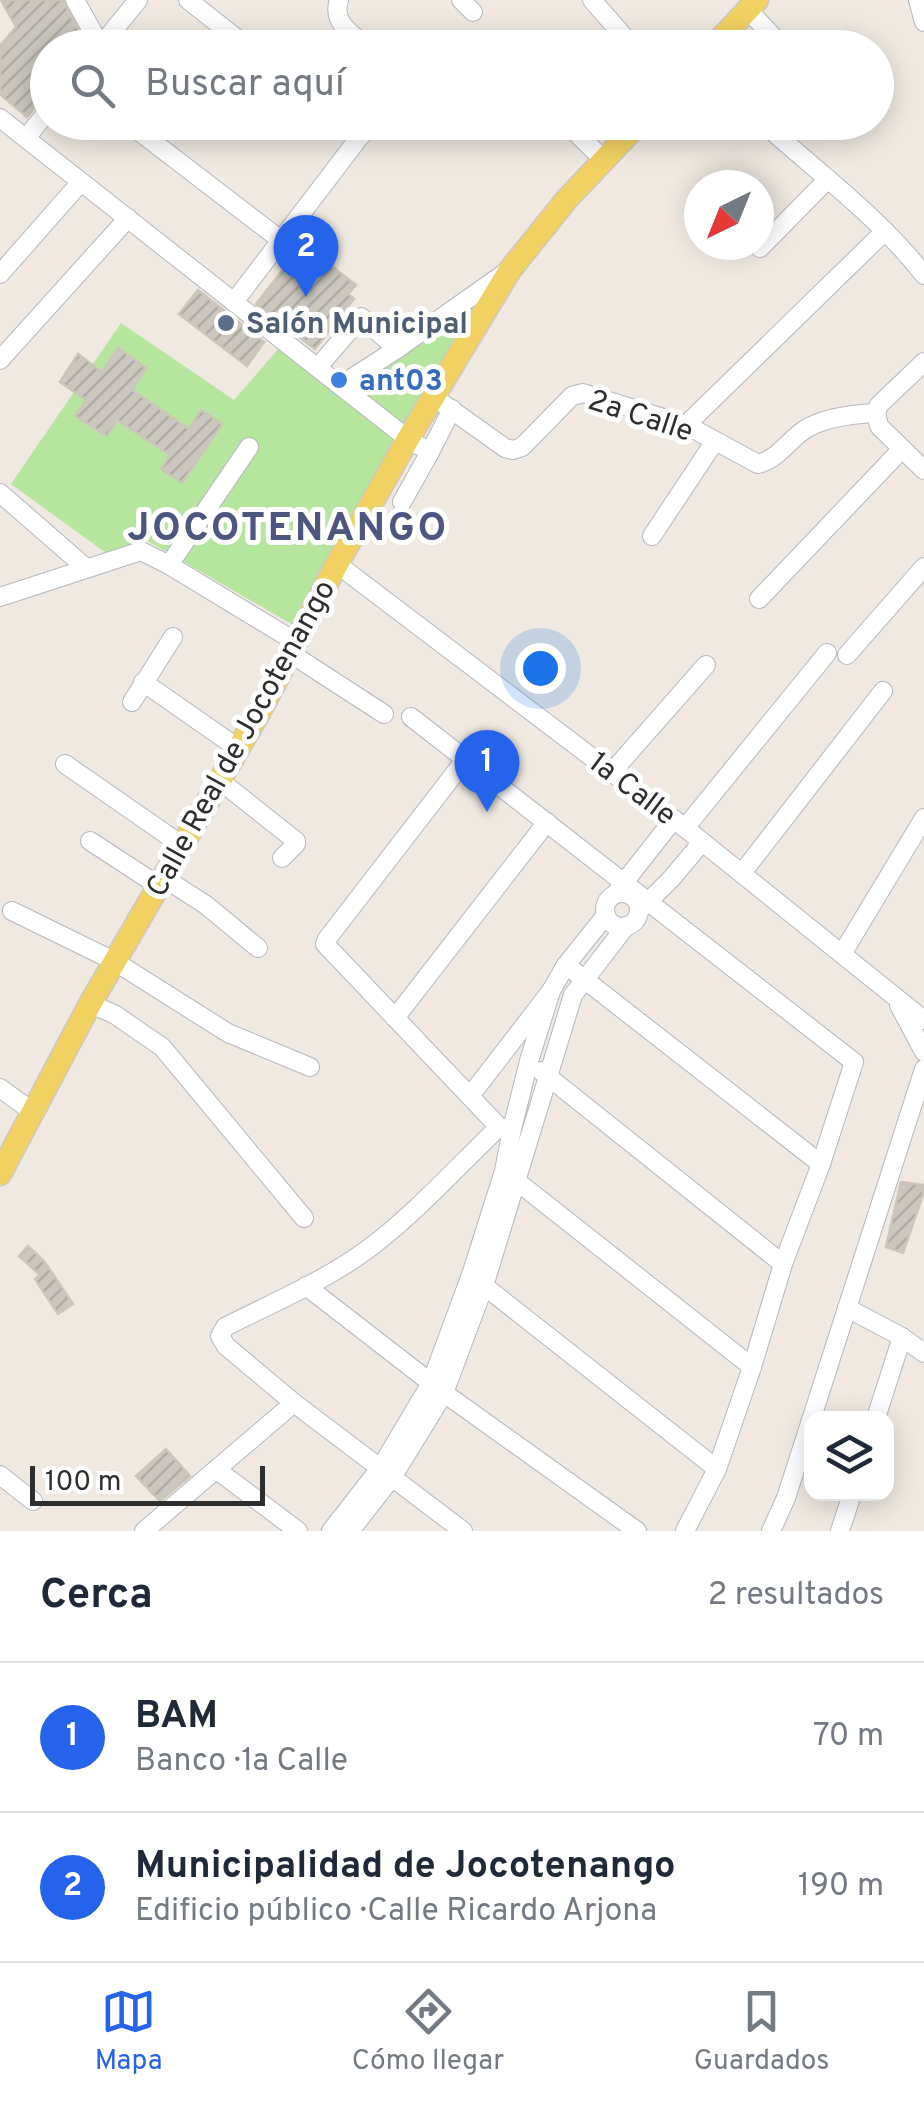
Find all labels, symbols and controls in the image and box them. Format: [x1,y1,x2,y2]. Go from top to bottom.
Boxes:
search box [30,30,894,140]
icon: search [65,58,120,113]
text: Buscar aquí [145,61,345,110]
north arrow [684,170,774,260]
pin: 2 [274,214,338,297]
place label: Salón Municipal [246,307,468,344]
marker: Salón Municipal [215,312,237,334]
place label: ant03 [359,364,443,401]
marker: ant03 [328,369,350,391]
street label: 2a Calle [583,383,697,452]
district label: JOCOTENANGO [127,505,449,555]
street label: Calle Real de Jocotenango [140,574,345,904]
your location [515,643,566,694]
pin: 1 [454,730,520,812]
street label: 1a Calle [580,745,683,835]
map controls [804,1411,894,1501]
button: layers [804,1411,894,1501]
scale bar [30,1461,265,1506]
text: 100 m [45,1465,121,1501]
text: Cerca [40,1570,153,1623]
text: 2 resultados [708,1576,884,1616]
text: BAM [135,1693,218,1742]
text: 1 [66,1717,79,1757]
text: 70 m [813,1717,884,1757]
text: Banco · 1a Calle [135,1742,348,1782]
text: Municipalidad de Jocotenango [135,1843,676,1892]
text: 2 [63,1867,82,1907]
text: 190 m [798,1867,884,1907]
text: Edificio público · Calle Ricardo Arjona [135,1892,657,1932]
tab: Mapa [95,1984,162,2080]
tab: Cómo llegar [352,1984,504,2080]
tab: Guardados [694,1984,829,2080]

